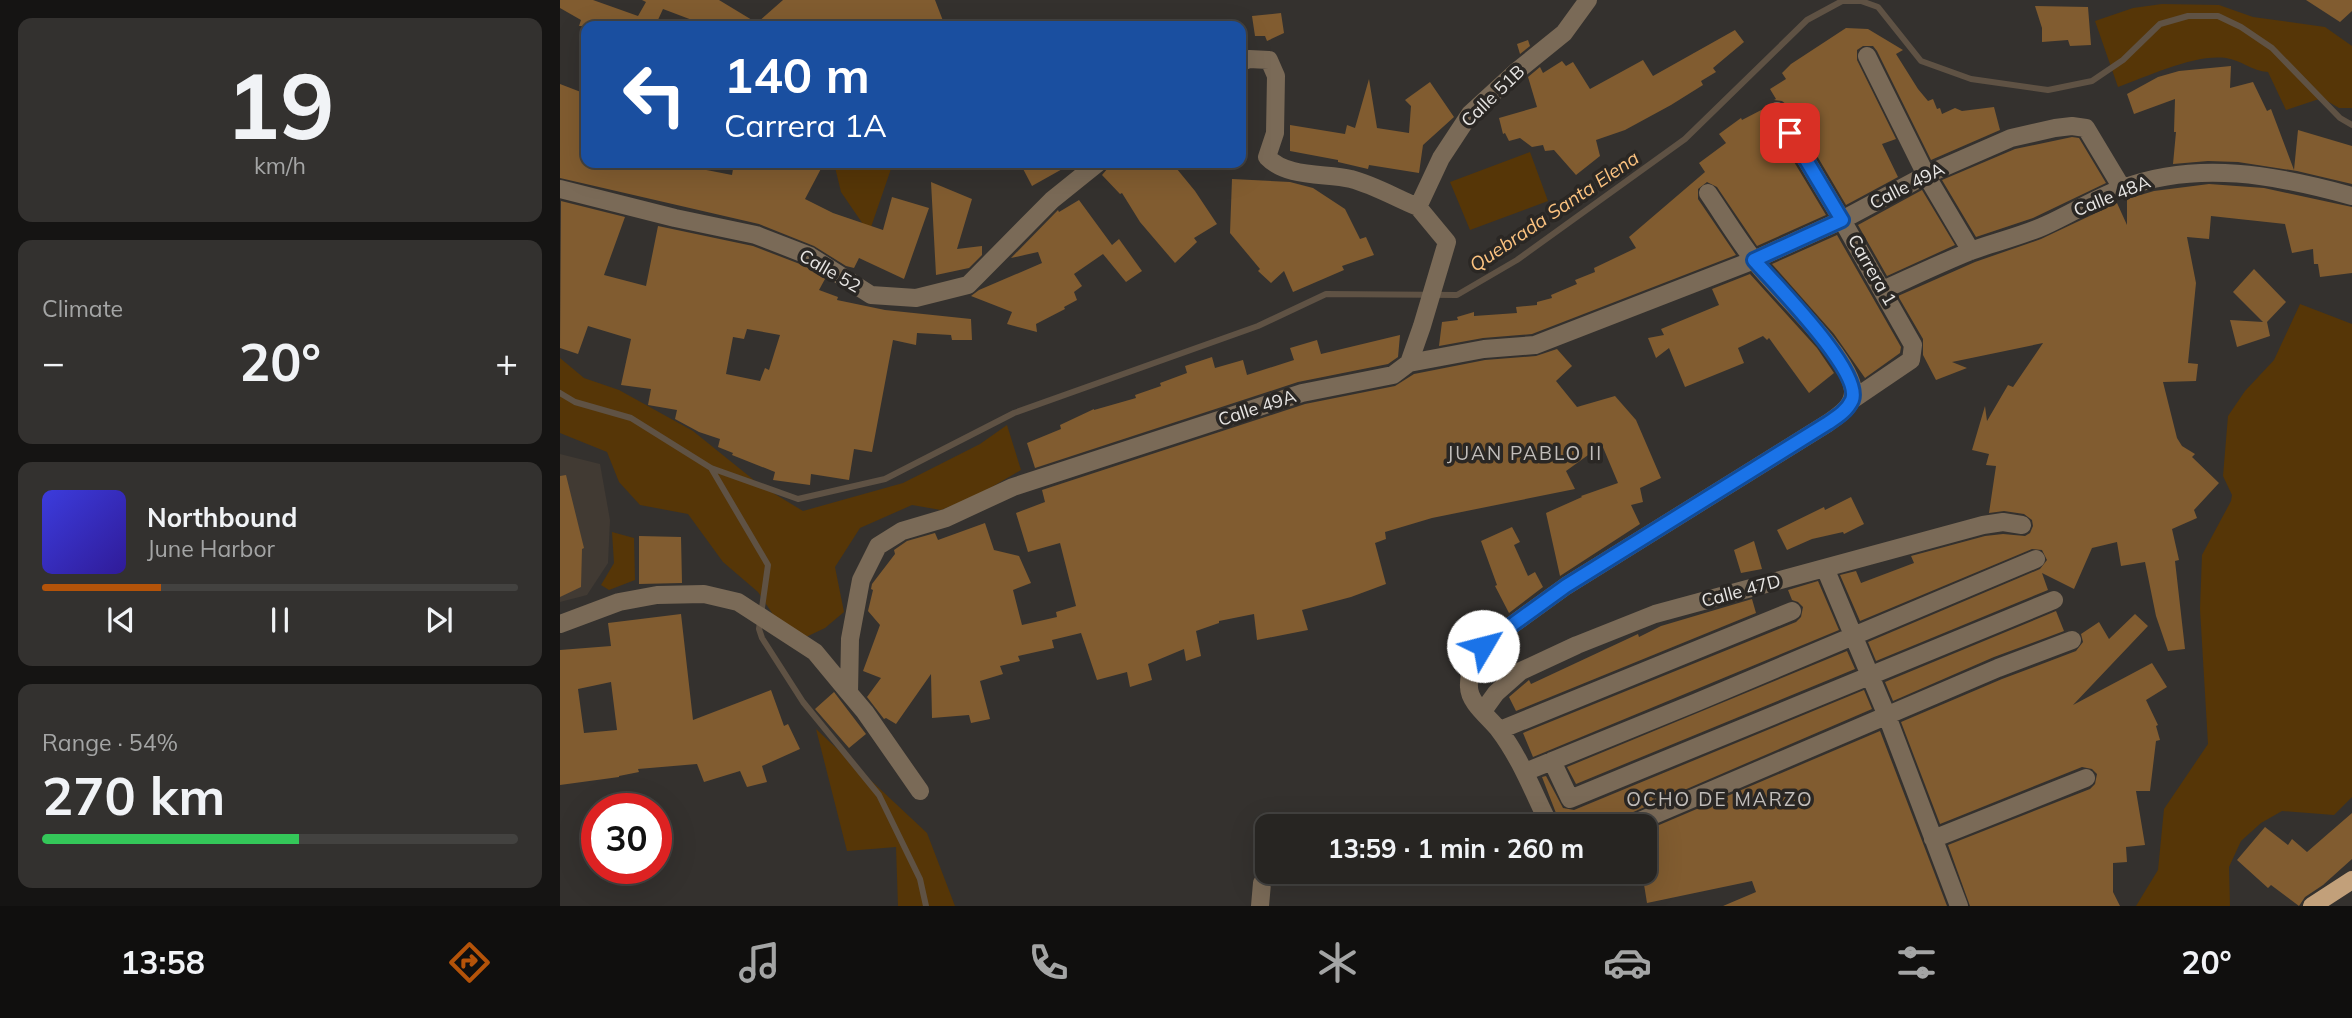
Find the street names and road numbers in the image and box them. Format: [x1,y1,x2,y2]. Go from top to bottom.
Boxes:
street label: Calle 51B [1456,60,1529,132]
street label: Calle 49A [1866,157,1948,214]
street label: Calle 48A [2070,170,2154,221]
street label: Carrera 1 [1843,230,1902,309]
street label: Calle 52 [795,244,865,297]
street label: Calle 49A [1215,384,1299,431]
street label: Calle 47D [1699,569,1783,612]

